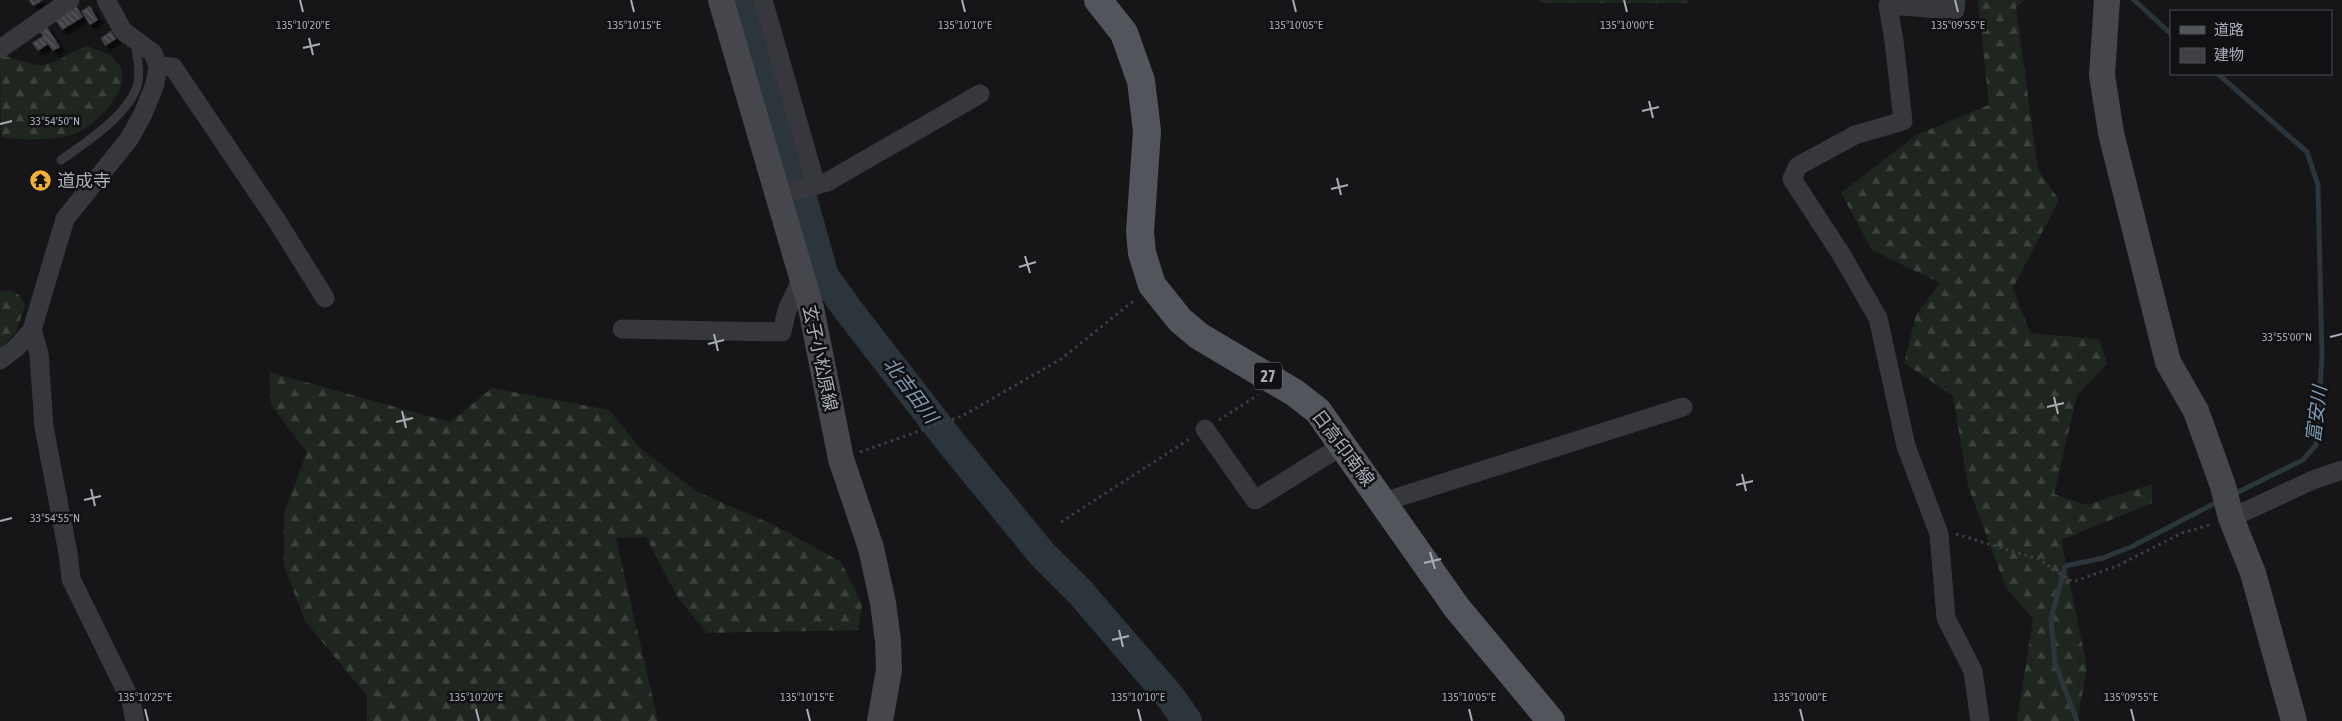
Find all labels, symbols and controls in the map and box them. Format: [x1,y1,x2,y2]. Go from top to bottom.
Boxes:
legend [2170,10,2332,75]
text: 135°10'20"E [276,18,330,32]
text: 135°10'15"E [607,18,661,32]
text: 135°10'10"E [938,18,992,32]
text: 135°10'05"E [1269,18,1323,32]
text: 135°10'00"E [1600,18,1654,32]
text: 135°09'55"E [1931,18,1985,32]
text: 道路 [2214,21,2244,38]
text: 建物 [2214,46,2244,63]
text: 33°54'50"N [30,114,80,128]
temple icon: 道成寺 [29,169,53,193]
place label: 道成寺 [57,170,111,191]
street label: 玄子小松原線 [799,303,842,413]
text: 33°55'00"N [2262,330,2312,344]
water label: 北吉田川 [879,353,944,429]
road number: 27 [1254,362,1282,390]
water label: 富安川 [2302,382,2331,444]
street label: 日高印南線 [1308,405,1379,490]
text: 33°54'55"N [30,511,80,525]
text: 135°10'25"E [118,690,172,704]
text: 135°10'20"E [449,690,503,704]
text: 135°10'15"E [780,690,834,704]
text: 135°10'10"E [1111,690,1165,704]
text: 135°10'05"E [1442,690,1496,704]
text: 135°10'00"E [1773,690,1827,704]
text: 135°09'55"E [2104,690,2158,704]

